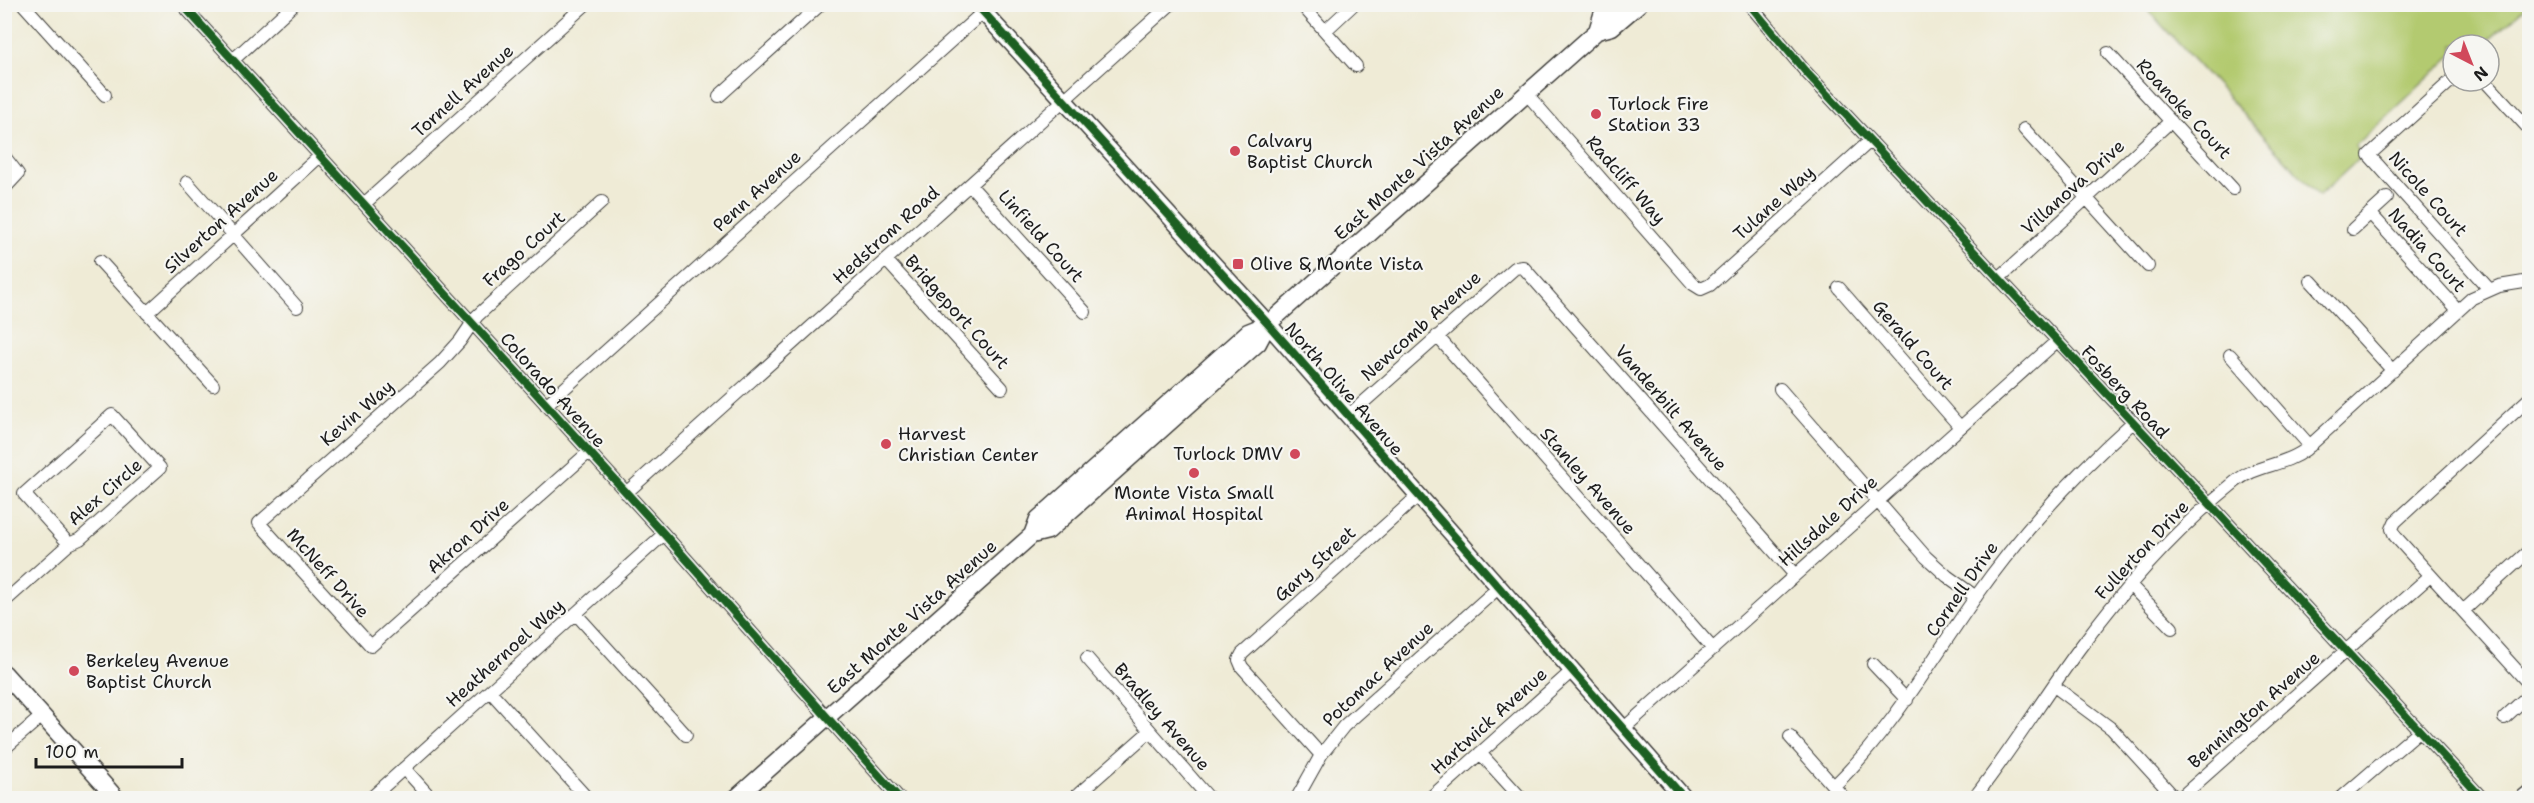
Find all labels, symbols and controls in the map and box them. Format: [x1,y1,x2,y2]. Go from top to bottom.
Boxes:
north arrow [2441,33,2501,93]
street label: Tornell Avenue [407,39,519,143]
street label: Roanoke Court [2131,54,2237,165]
text: N [2469,62,2492,86]
street label: East Monte Vista Avenue [1329,80,1509,246]
place label: Turlock Fire Station 33 [1608,92,1709,137]
marker: Turlock Fire Station 33 [1589,107,1603,121]
place label: Calvary Baptist Church [1247,129,1373,174]
street label: Radcliff Way [1581,130,1671,230]
street label: Villanova Drive [2016,134,2130,240]
marker: Calvary Baptist Church [1228,144,1242,158]
street label: Penn Avenue [708,145,806,237]
street label: Nicole Court [2383,146,2473,242]
street label: Tulane Way [1728,160,1820,246]
street label: Silverton Avenue [159,163,283,279]
street label: Hedstrom Road [828,181,944,289]
street label: Linfield Court [993,184,1089,288]
street label: Nadia Court [2383,203,2471,297]
street label: Frago Court [478,205,570,292]
street label: Bridgeport Court [899,250,1015,374]
place label: Olive & Monte Vista [1250,252,1423,276]
marker: Olive & Monte Vista [1231,257,1245,271]
street label: Newcomb Avenue [1356,265,1486,387]
street label: Gerald Court [1867,295,1959,395]
street label: North Olive Avenue [1279,317,1409,461]
street label: Colorado Avenue [495,327,611,453]
street label: Vanderbilt Avenue [1609,340,1733,476]
street label: Fosberg Road [2076,340,2174,444]
street label: Kevin Way [315,374,399,452]
place label: Harvest Christian Center [898,422,1039,467]
street label: Stanley Avenue [1535,422,1641,540]
marker: Harvest Christian Center [879,437,893,451]
place label: Turlock DMV [1173,442,1283,466]
marker: Turlock DMV [1288,447,1302,461]
street label: Alex Circle [63,453,147,531]
marker: Monte Vista Small Animal Hospital [1187,466,1201,480]
street label: Hillsdale Drive [1773,470,1883,572]
place label: Monte Vista Small Animal Hospital [1114,481,1274,526]
street label: Akron Drive [422,493,514,579]
street label: Fullerton Drive [2090,495,2194,605]
street label: Gary Street [1269,521,1361,607]
street label: McNeff Drive [281,523,375,623]
street label: East Monte Vista Avenue [822,534,1002,700]
street label: Cornell Drive [1920,537,2004,641]
street label: Heathernoel Way [441,593,569,713]
street label: Potomac Avenue [1317,616,1439,732]
street label: Bennington Avenue [2183,646,2325,774]
place label: Berkeley Avenue Baptist Church [86,649,229,694]
street label: Bradley Avenue [1109,658,1215,776]
street label: Hartwick Avenue [1426,662,1552,780]
marker: Berkeley Avenue Baptist Church [67,664,81,678]
scale bar [36,731,182,769]
text: 100 m [45,740,99,764]

